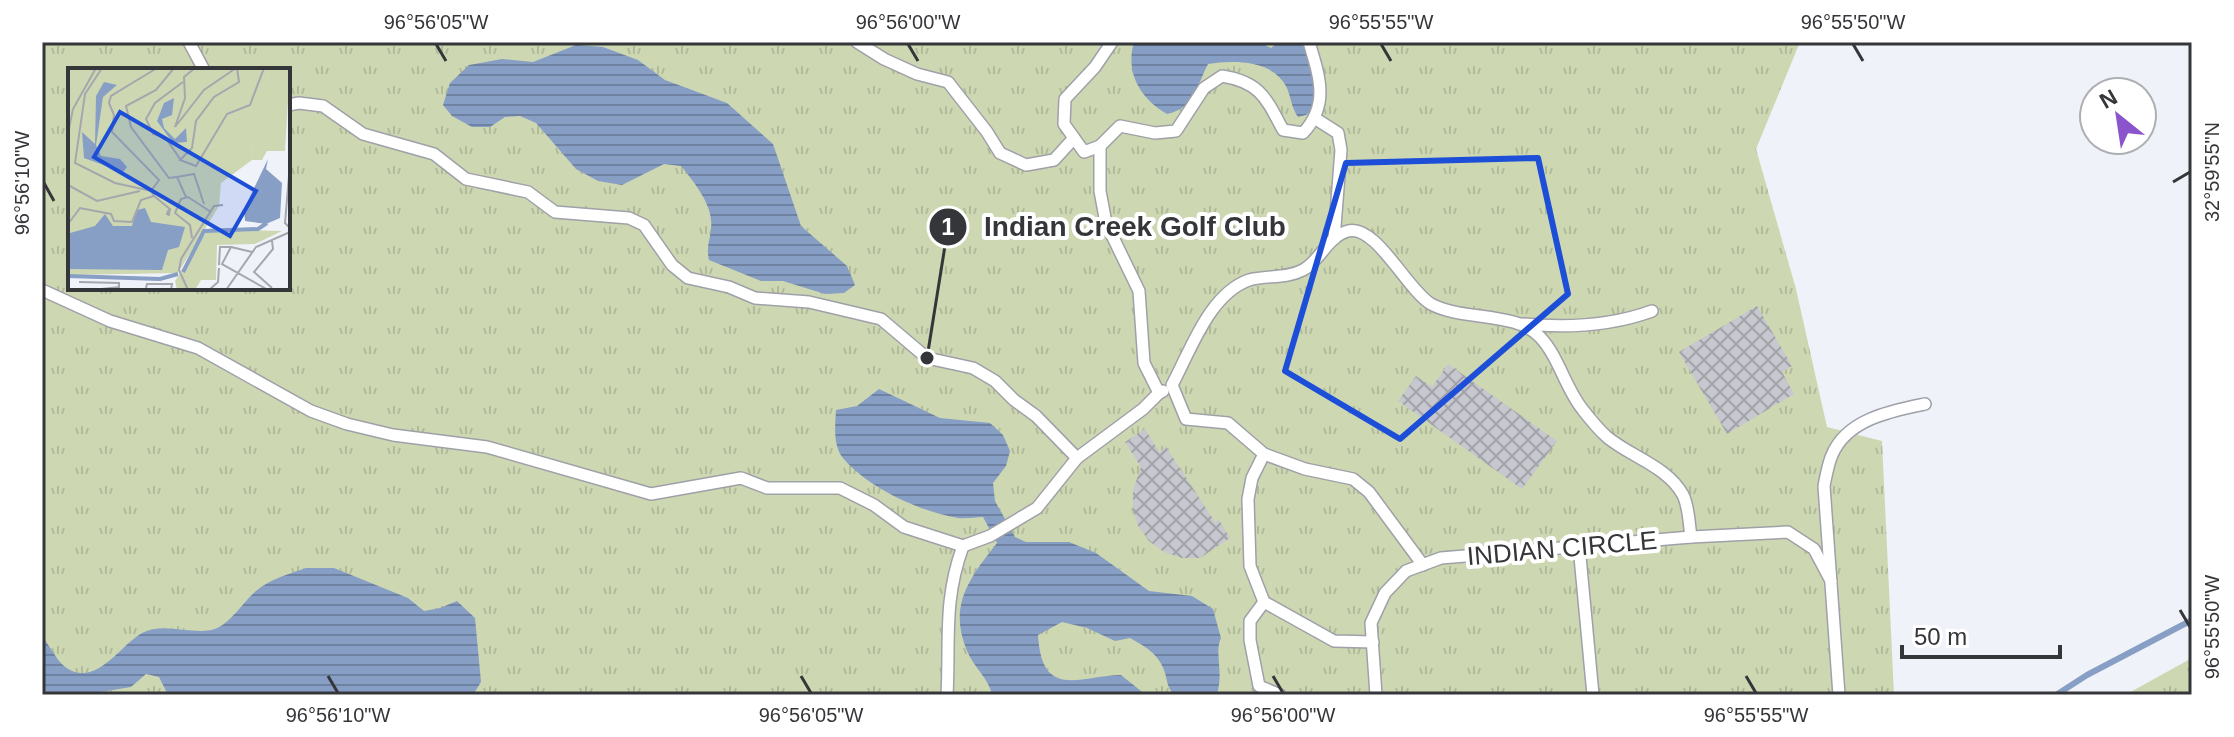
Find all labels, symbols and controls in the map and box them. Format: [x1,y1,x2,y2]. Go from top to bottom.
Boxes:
text: 96°56'05"W [384,11,488,33]
text: 96°56'00"W [856,11,960,33]
text: 96°55'55"W [1329,11,1433,33]
text: 96°55'50"W [1801,11,1905,33]
inset map [68,68,290,290]
north arrow [2078,76,2158,156]
text: N [2095,84,2121,114]
text: 32°59'55"N [2201,122,2223,222]
text: 96°56'10"W [11,131,33,235]
callout: Indian Creek Golf Club [928,201,1302,253]
text: Indian Creek Golf Club [984,211,1286,242]
text: 1 [941,213,955,240]
street label: INDIAN CIRCLE [1466,525,1658,571]
text: 96°55'50"W [2201,575,2223,679]
scale bar [1902,609,2060,659]
text: 50 m [1914,623,1967,650]
text: 96°56'10"W [286,704,390,726]
text: 96°56'05"W [759,704,863,726]
text: 96°56'00"W [1231,704,1335,726]
text: 96°55'55"W [1704,704,1808,726]

